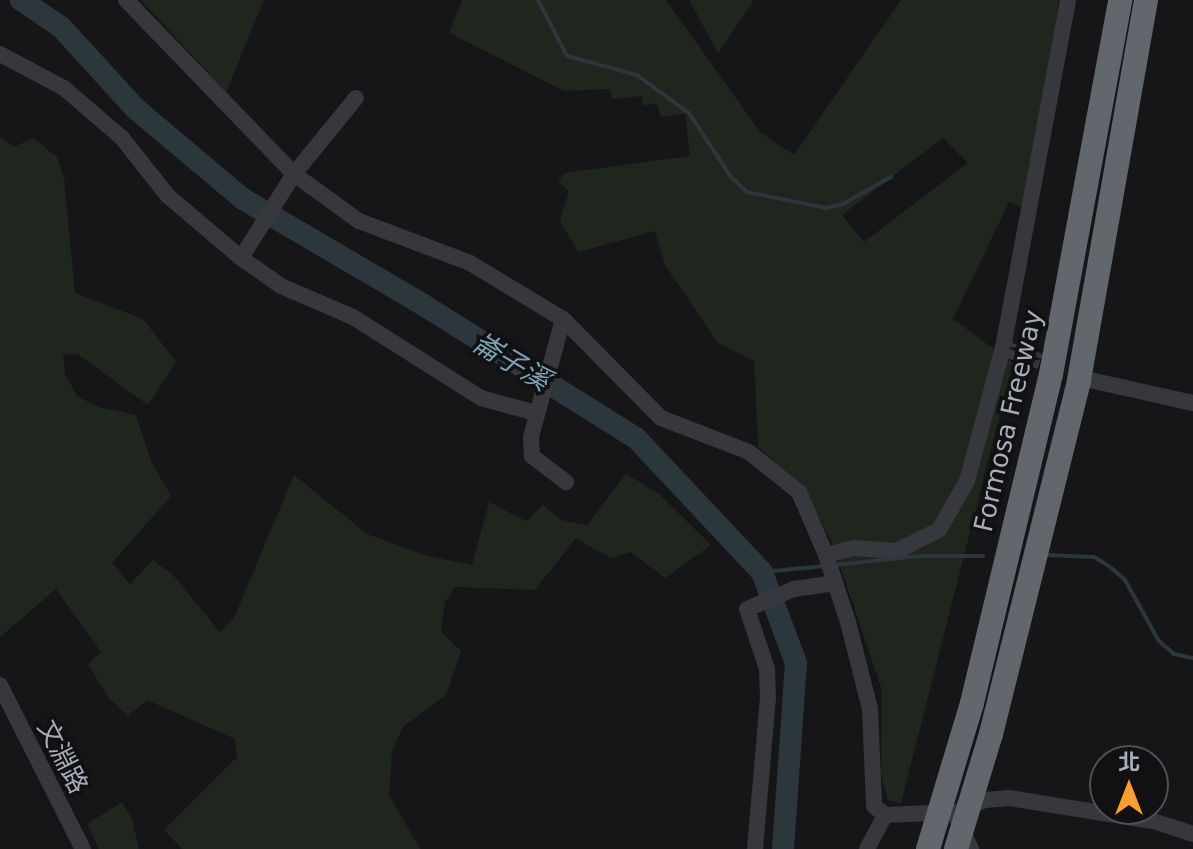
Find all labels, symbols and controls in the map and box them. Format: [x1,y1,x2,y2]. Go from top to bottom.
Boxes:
street label: Formosa Freeway [968,307,1050,535]
water label: 崙子溪 [466,326,556,398]
street label: 文淵路 [30,715,94,799]
north arrow [1089,745,1169,825]
text: 北 [1118,750,1140,775]

